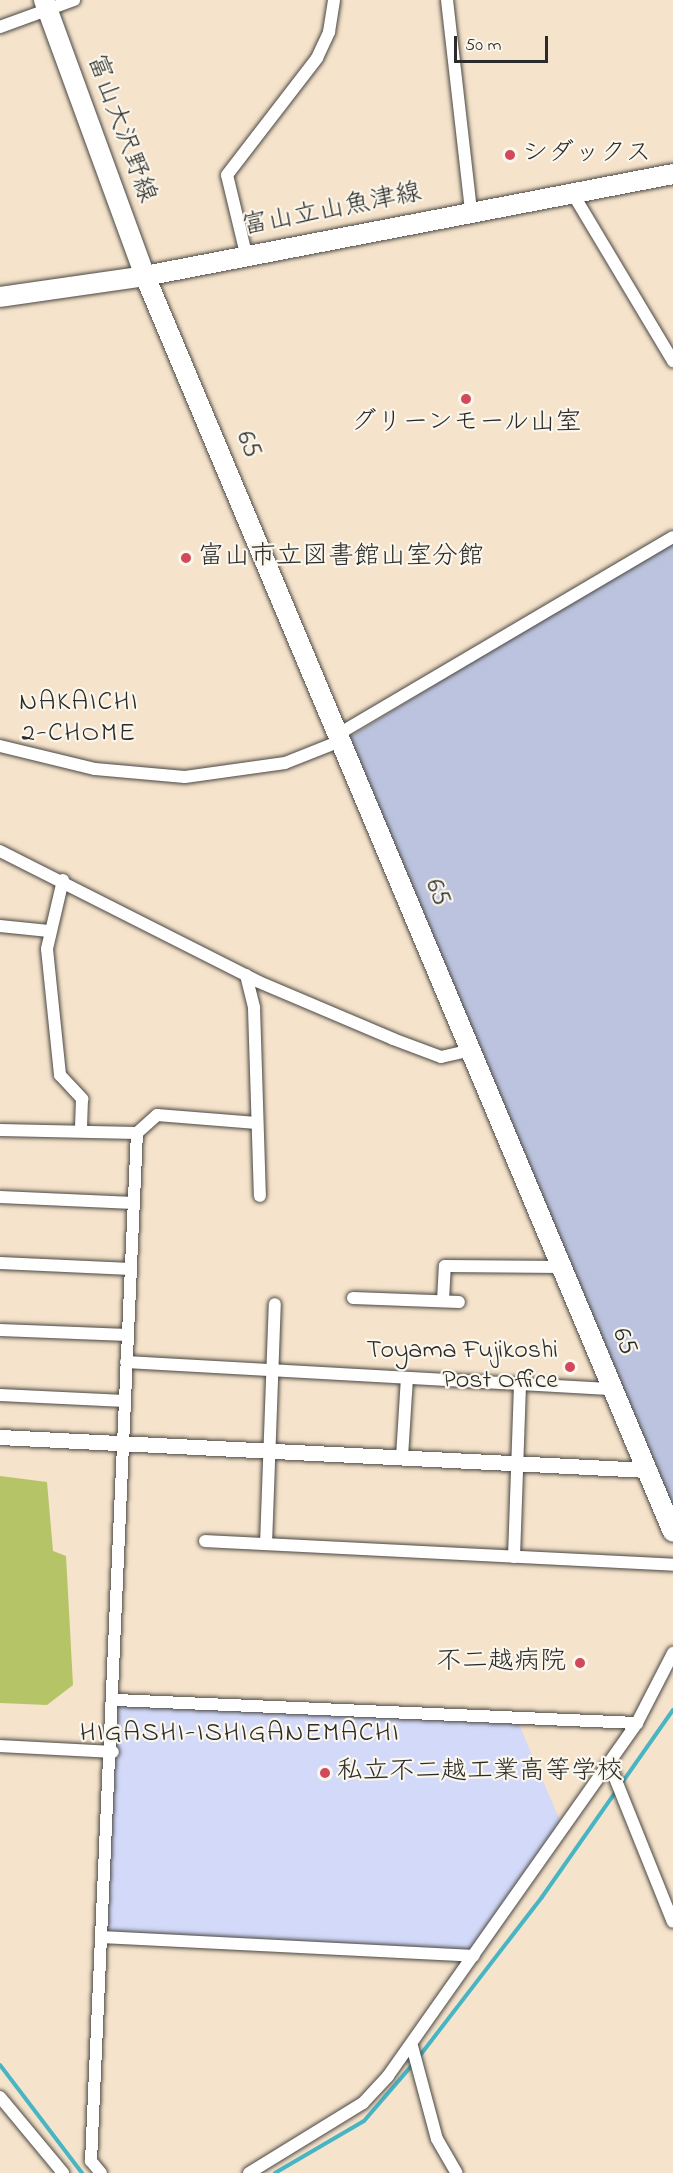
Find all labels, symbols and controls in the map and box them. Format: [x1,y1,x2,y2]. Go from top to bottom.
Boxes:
scale bar [457,24,552,62]
text: 50 m [465,33,502,59]
street label: 富山大沢野線 [79,50,161,208]
place label: シダックス [522,139,652,171]
marker: シダックス [503,148,517,162]
street label: 富山立山魚津線 [240,178,424,244]
marker: グリーンモール山室 [459,392,473,406]
place label: グリーンモール山室 [349,408,583,440]
street label: 65 [227,427,267,463]
place label: 富山市立図書館山室分館 [198,542,484,574]
marker: 富山市立図書館山室分館 [179,551,193,565]
district label: NAKAICHI 2-CHOME [19,686,139,749]
street label: 65 [416,875,456,911]
street label: 65 [603,1324,643,1360]
place label: Toyama Fujikoshi Post Office [367,1336,558,1398]
marker: Toyama Fujikoshi Post Office [563,1360,577,1374]
place label: 不二越病院 [436,1647,566,1679]
marker: 不二越病院 [571,1654,589,1672]
district label: HIGASHI-ISHIGANEMACHI [80,1718,400,1750]
place label: 私立不二越工業高等学校 [337,1757,623,1789]
marker: 私立不二越工業高等学校 [318,1766,332,1780]

